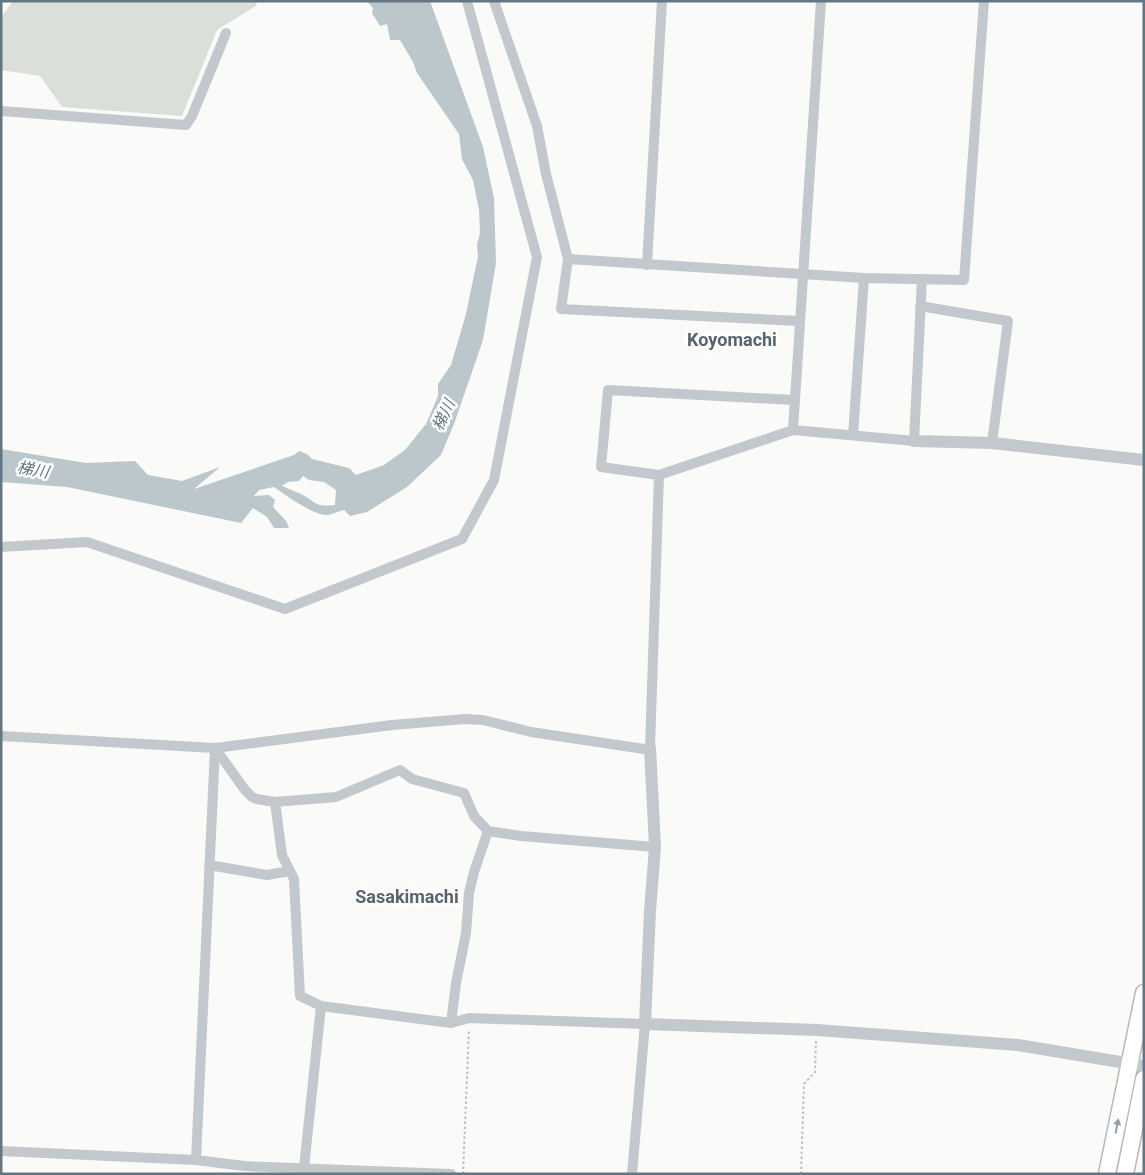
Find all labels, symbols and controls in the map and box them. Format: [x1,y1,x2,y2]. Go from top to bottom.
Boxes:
district label: Koyomachi [687,329,777,350]
water label: 梯川 [428,395,460,434]
water label: 梯川 [15,457,52,482]
district label: Sasakimachi [355,886,459,907]
one-way arrow [1113,1118,1121,1134]

